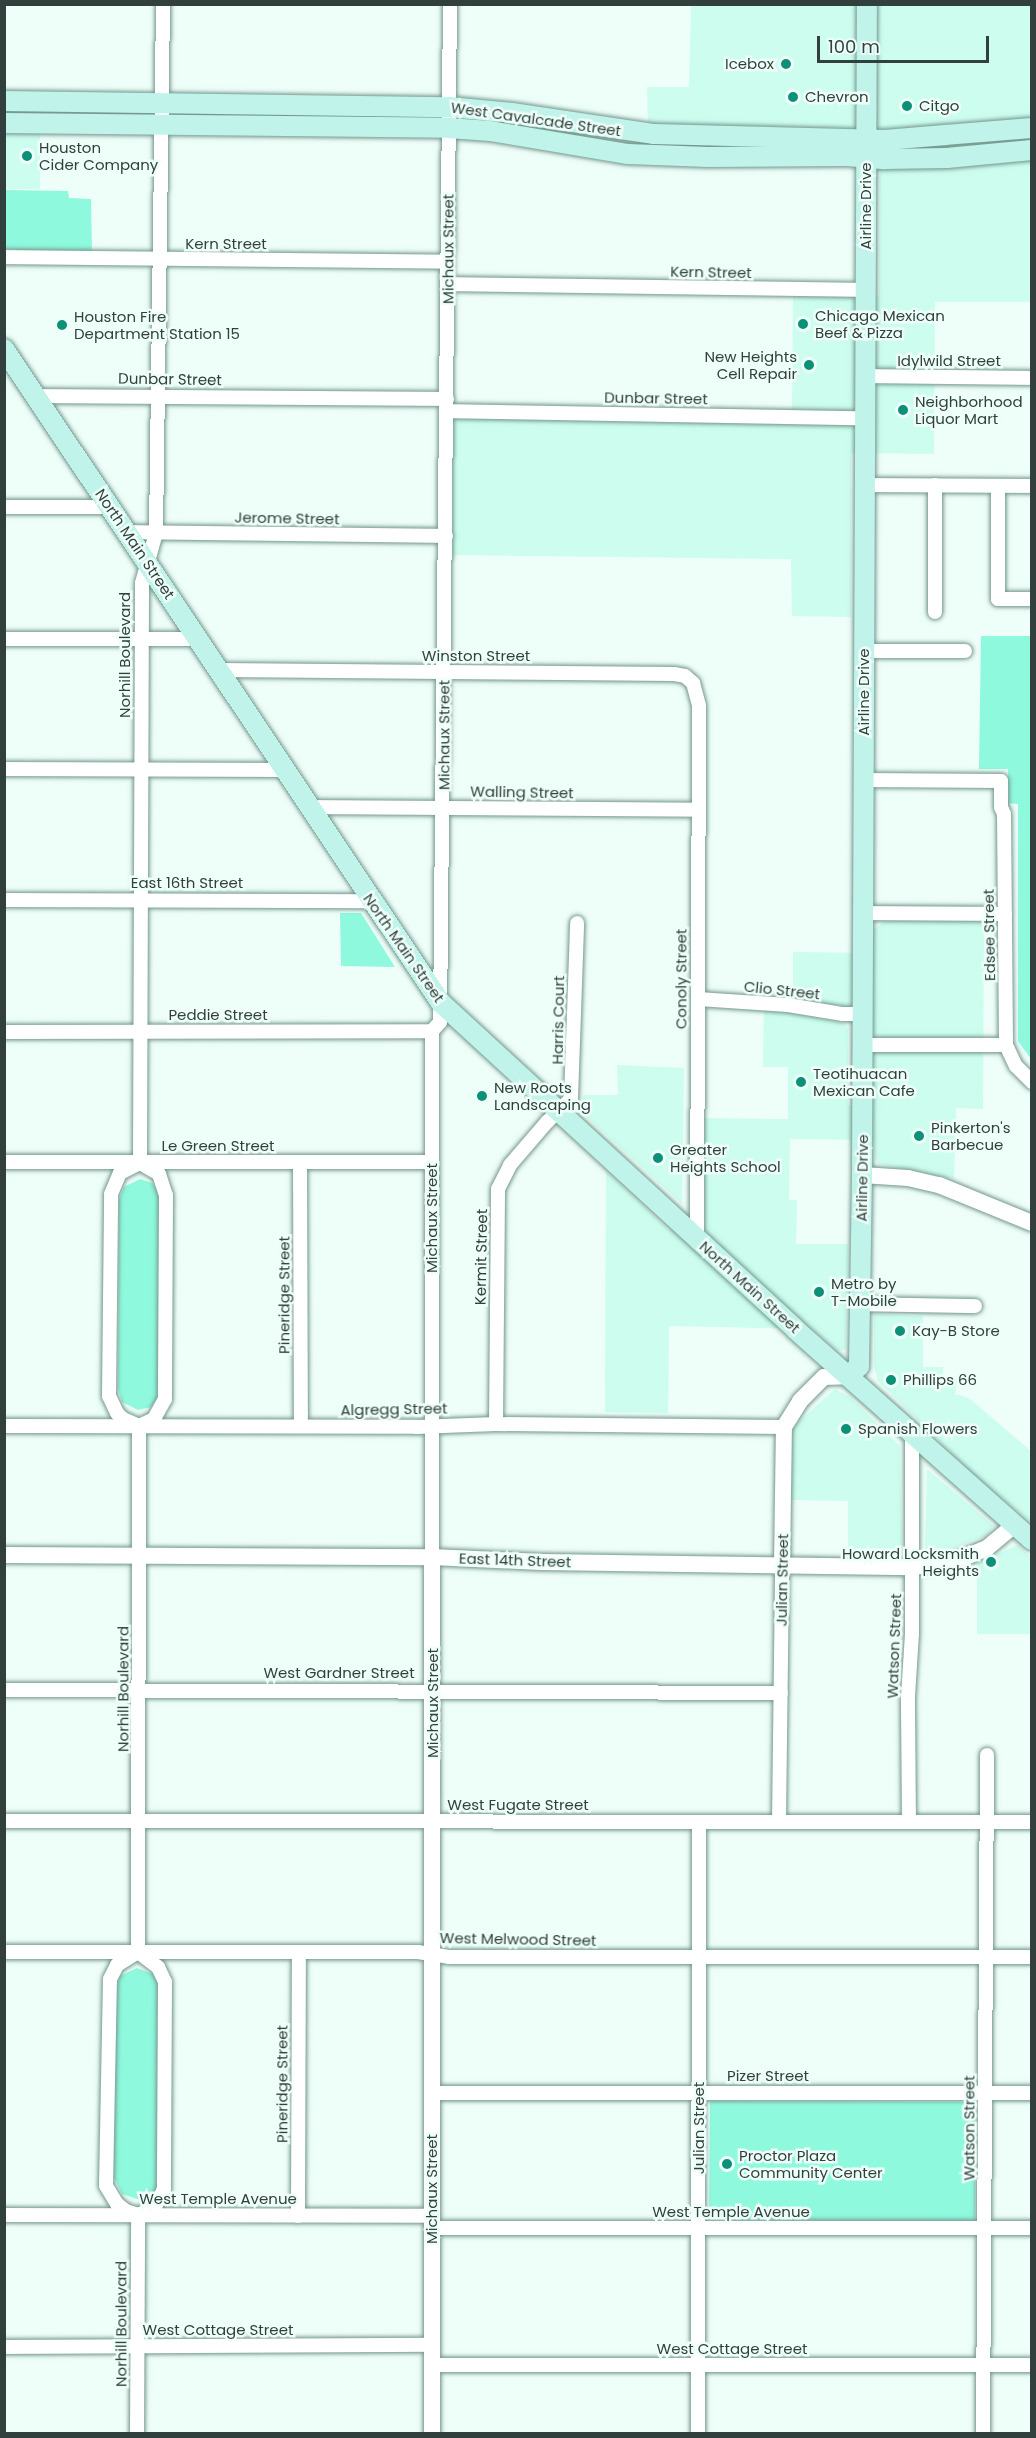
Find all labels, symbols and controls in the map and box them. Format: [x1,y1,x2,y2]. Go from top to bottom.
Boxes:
scale bar [820,24,992,62]
text: 100 m [828,34,880,59]
place label: Icebox [725,55,774,73]
marker: Icebox [779,57,793,71]
place label: Chevron [805,88,869,106]
marker: Chevron [786,90,800,104]
place label: Citgo [919,97,959,115]
street label: West Cavalcade Street [450,98,622,140]
marker: Citgo [900,99,914,113]
place label: Houston Cider Company [39,138,158,173]
marker: Houston Cider Company [20,149,34,163]
street label: Airline Drive [857,162,875,250]
street label: Michaux Street [439,194,457,304]
street label: Kern Street [185,235,267,253]
street label: Kern Street [670,262,752,282]
place label: Chicago Mexican Beef & Pizza [815,306,945,341]
place label: Houston Fire Department Station 15 [74,307,240,342]
marker: Chicago Mexican Beef & Pizza [796,317,810,331]
marker: Houston Fire Department Station 15 [55,318,69,332]
place label: New Heights Cell Repair [704,347,797,382]
street label: Idylwild Street [897,352,1001,370]
marker: New Heights Cell Repair [802,358,816,372]
street label: Dunbar Street [118,369,222,389]
street label: Dunbar Street [604,388,708,408]
place label: Neighborhood Liquor Mart [915,392,1023,427]
marker: Neighborhood Liquor Mart [896,403,910,417]
street label: North Main Street [91,485,179,603]
street label: Jerome Street [234,508,340,528]
street label: Norhill Boulevard [116,592,134,718]
street label: Winston Street [422,647,530,665]
street label: Airline Drive [855,648,873,736]
street label: Michaux Street [435,680,453,790]
street label: Walling Street [470,782,574,802]
street label: East 16th Street [131,874,243,892]
street label: Edsee Street [979,889,999,981]
street label: North Main Street [360,890,448,1006]
street label: Conoly Street [672,929,690,1029]
street label: Harris Court [548,975,568,1065]
street label: Clio Street [743,977,821,1003]
street label: Peddie Street [168,1006,268,1024]
place label: Teotihuacan Mexican Cafe [813,1064,915,1099]
marker: Teotihuacan Mexican Cafe [794,1075,808,1089]
place label: New Roots Landscaping [494,1078,591,1113]
marker: New Roots Landscaping [475,1089,489,1103]
place label: Pinkerton's Barbecue [931,1118,1010,1153]
marker: Pinkerton's Barbecue [912,1129,926,1143]
street label: Airline Drive [852,1134,872,1222]
street label: Le Green Street [161,1137,275,1155]
place label: Greater Heights School [670,1140,781,1175]
marker: Greater Heights School [651,1151,665,1165]
street label: Michaux Street [423,1163,441,1273]
street label: Kermit Street [471,1209,491,1305]
street label: Pineridge Street [275,1236,293,1354]
street label: North Main Street [696,1237,804,1337]
place label: Metro by T-Mobile [831,1274,897,1309]
marker: Metro by T-Mobile [812,1285,826,1299]
place label: Kay-B Store [912,1322,1000,1340]
marker: Kay-B Store [893,1324,907,1338]
place label: Phillips 66 [903,1371,977,1389]
marker: Phillips 66 [884,1373,898,1387]
street label: Algregg Street [340,1399,448,1419]
place label: Spanish Flowers [858,1420,978,1438]
marker: Spanish Flowers [839,1422,853,1436]
street label: Julian Street [772,1534,792,1626]
place label: Howard Locksmith Heights [842,1544,979,1579]
street label: East 14th Street [459,1549,571,1571]
marker: Howard Locksmith Heights [984,1555,998,1569]
street label: Watson Street [883,1593,905,1699]
street label: Norhill Boulevard [114,1626,132,1752]
street label: Michaux Street [424,1648,442,1758]
street label: West Gardner Street [263,1664,415,1682]
street label: West Fugate Street [447,1796,589,1814]
street label: West Melwood Street [440,1929,596,1949]
street label: Pineridge Street [273,2025,291,2143]
street label: Pizer Street [727,2067,809,2085]
street label: Watson Street [960,2075,978,2181]
street label: Julian Street [690,2082,708,2174]
street label: Michaux Street [423,2134,441,2244]
place label: Proctor Plaza Community Center [739,2146,883,2181]
marker: Proctor Plaza Community Center [720,2157,734,2171]
street label: West Temple Avenue [139,2190,297,2208]
street label: West Temple Avenue [652,2203,810,2221]
street label: Norhill Boulevard [112,2261,130,2387]
street label: West Cottage Street [143,2321,293,2339]
street label: West Cottage Street [657,2340,807,2358]

